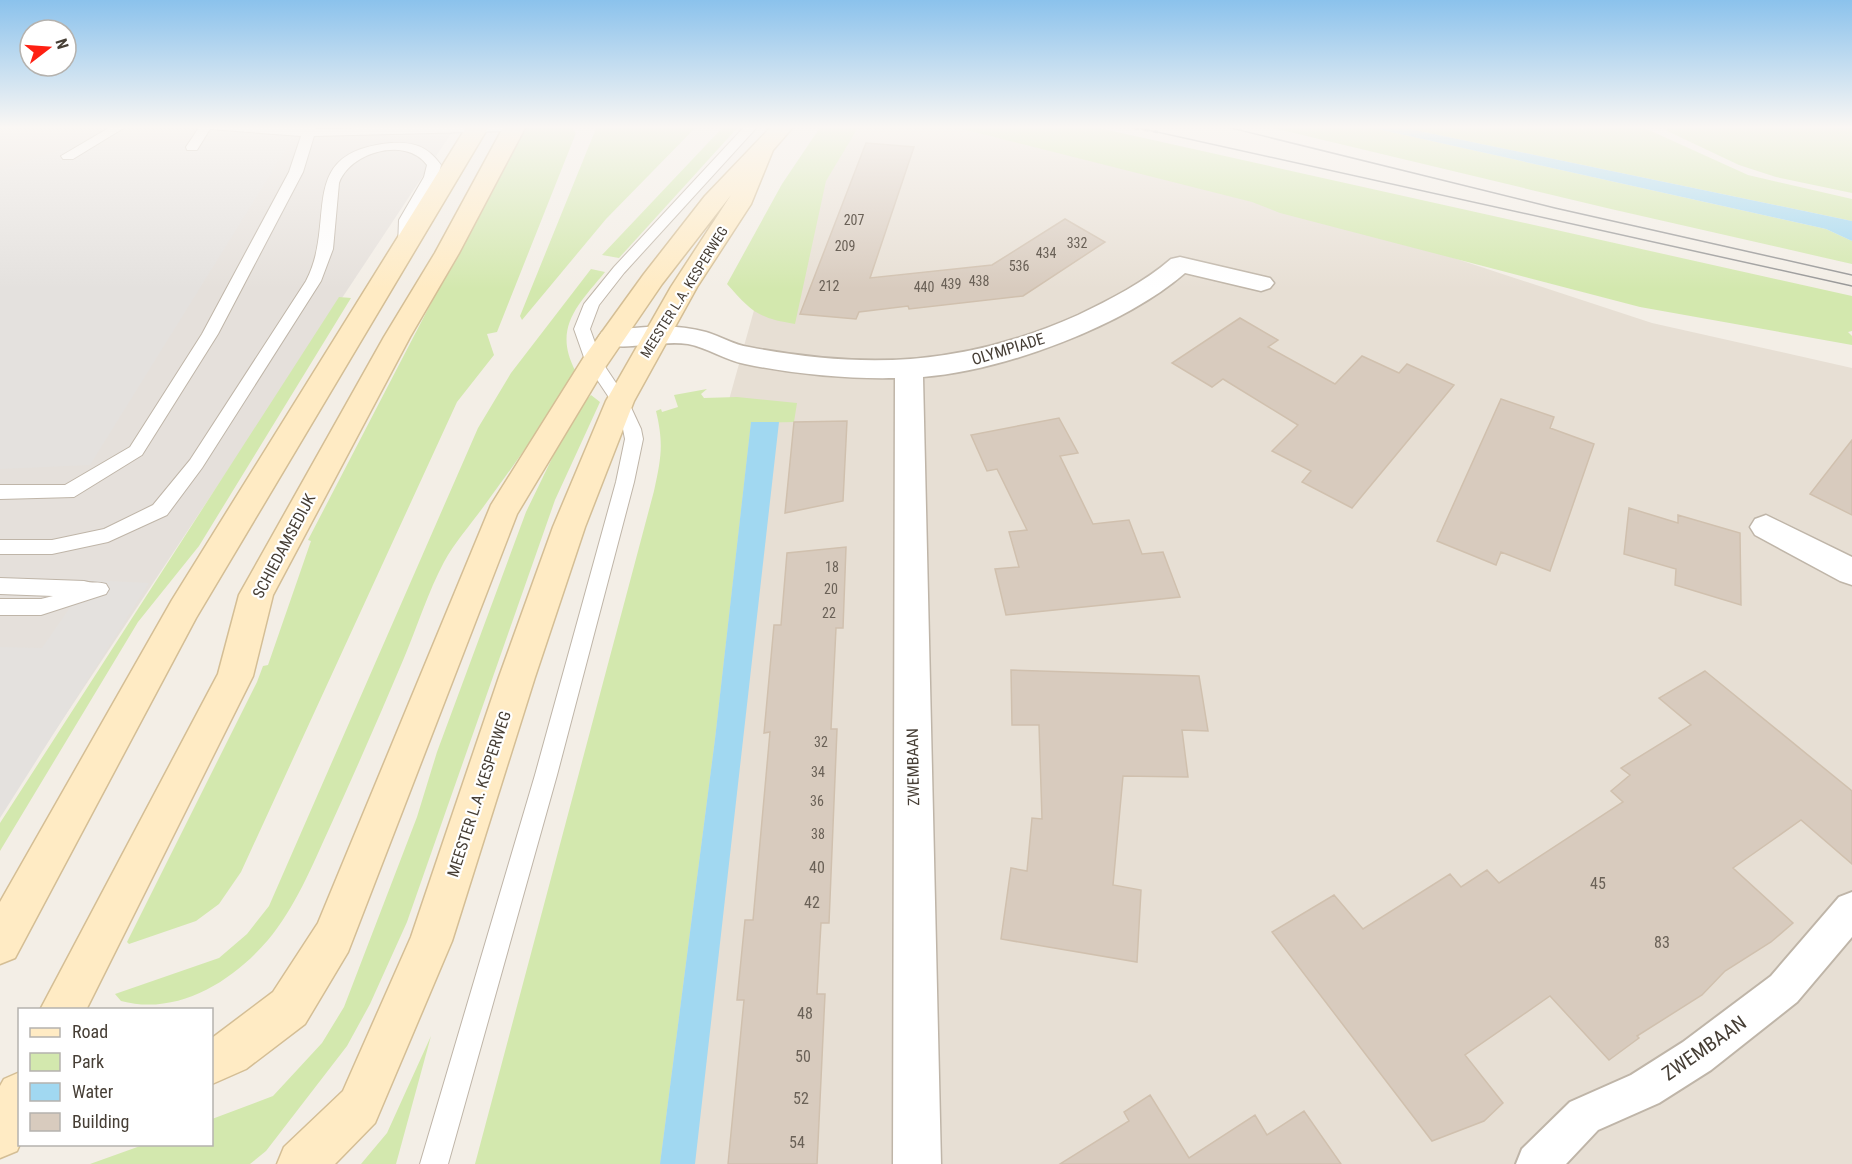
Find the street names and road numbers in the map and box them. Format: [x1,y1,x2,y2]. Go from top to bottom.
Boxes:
street label: MEESTER L.A. KESPERWEG [637,223,731,361]
street label: OLYMPIADE [969,329,1047,369]
street label: SCHIEDAMSEDIJK [249,490,320,601]
street label: MEESTER L.A. KESPERWEG [443,709,515,879]
street label: ZWEMBAAN [903,728,923,806]
street label: ZWEMBAAN [1657,1010,1751,1086]

